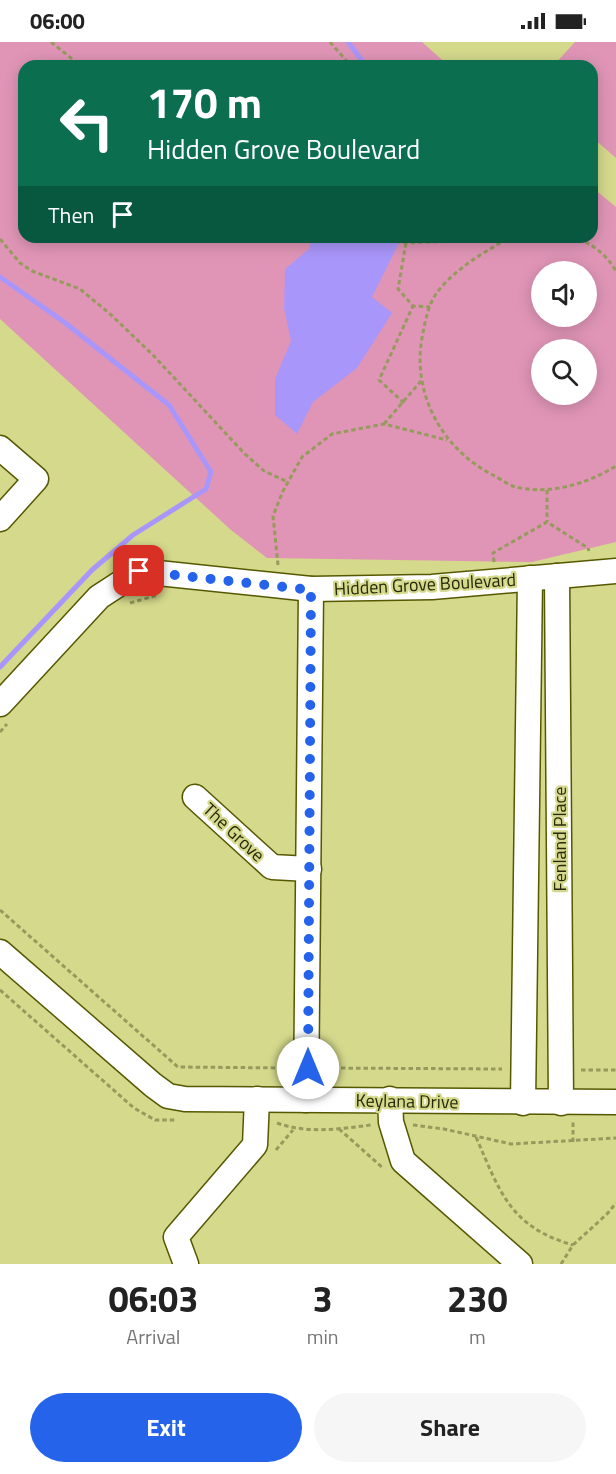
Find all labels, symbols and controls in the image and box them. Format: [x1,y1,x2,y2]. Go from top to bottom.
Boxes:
text: 06:00 [30,4,85,38]
text: 170 m [147,70,262,134]
icon: left [48,84,126,162]
text: Hidden Grove Boulevard [147,128,420,169]
text: Then [48,198,94,232]
icon: arrive [106,198,139,231]
map controls [531,261,597,405]
button: sound [531,261,597,327]
button: search [531,339,597,405]
pin [113,545,164,596]
icon: arrive [122,554,155,587]
street label: Hidden Grove Boulevard [333,566,517,602]
street label: Fenland Place [546,787,573,891]
street label: The Grove [197,796,271,868]
position arrow [276,1036,340,1100]
street label: Keylana Drive [355,1087,459,1115]
text: 06:03 [108,1271,198,1326]
text: 3 [313,1271,333,1326]
text: 230 [447,1271,508,1326]
text: Arrival [126,1321,181,1352]
text: min [307,1321,339,1352]
text: m [469,1321,486,1352]
button: Exit [30,1393,302,1462]
button: Share [314,1393,586,1462]

